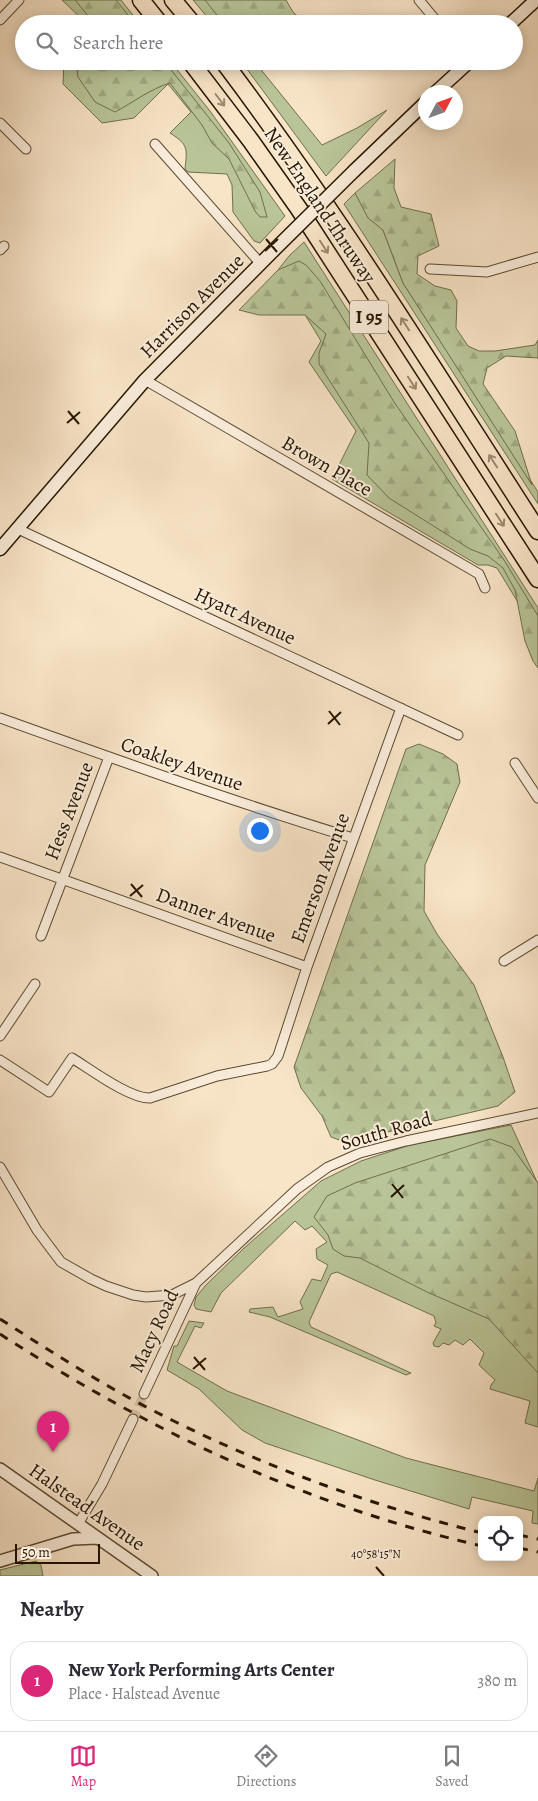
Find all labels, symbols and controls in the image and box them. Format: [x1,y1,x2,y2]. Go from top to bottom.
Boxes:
search box [15,15,523,70]
icon: search [33,29,61,57]
text: Search here [73,30,163,56]
north arrow [418,85,463,130]
one-way arrow [215,93,226,106]
street label: New England Thruway [258,122,383,289]
one-way arrow [319,240,329,254]
street label: Harrison Avenue [134,248,250,364]
road number: I 95 [350,300,388,334]
one-way arrow [400,318,410,332]
one-way arrow [407,376,417,390]
street label: Brown Place [277,429,377,503]
one-way arrow [487,454,498,468]
one-way arrow [495,513,505,527]
street label: Hyatt Avenue [190,581,300,651]
street label: Coakley Avenue [117,730,247,798]
street label: Hess Avenue [38,758,100,864]
street label: Emerson Avenue [284,809,356,947]
your location [247,818,273,844]
street label: Danner Avenue [152,881,280,949]
street label: South Road [337,1105,435,1157]
street label: Macy Road [123,1285,185,1377]
pin: 1 [37,1411,69,1452]
street label: Halstead Avenue [24,1457,151,1557]
map controls [478,1516,523,1561]
button: locate [478,1516,523,1561]
scale bar [15,1541,100,1564]
text: 50 m [22,1543,50,1562]
text: 40°58'15"N [351,1546,401,1562]
text: Nearby [20,1595,83,1623]
text: New York Performing Arts Center [68,1657,335,1683]
text: 1 [34,1670,40,1692]
text: 380 m [478,1670,517,1692]
text: Place · Halstead Avenue [68,1683,220,1705]
tab: Map [69,1742,97,1791]
tab: Directions [236,1742,296,1791]
tab: Saved [435,1742,469,1791]

